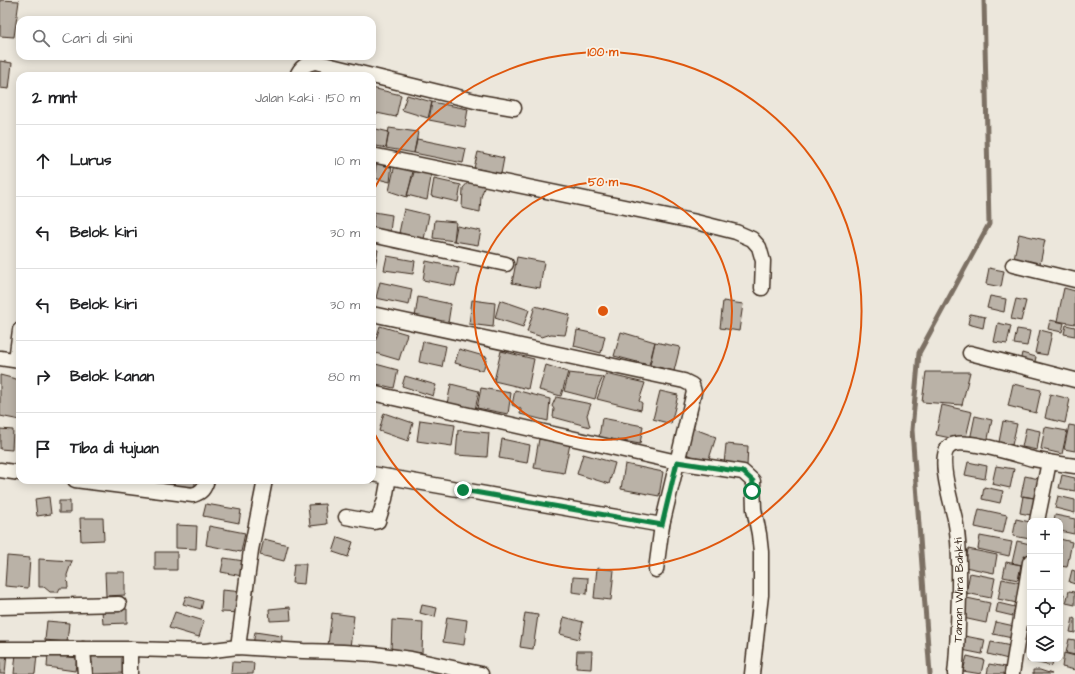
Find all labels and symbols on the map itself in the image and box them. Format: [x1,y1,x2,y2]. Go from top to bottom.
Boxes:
text: 100 m [588,44,619,61]
text: 50 m [588,174,619,191]
centre of rings [596,304,610,318]
route end [454,481,472,499]
route start [743,482,761,500]
street label: Taman Wira Bahkti [949,537,968,643]

